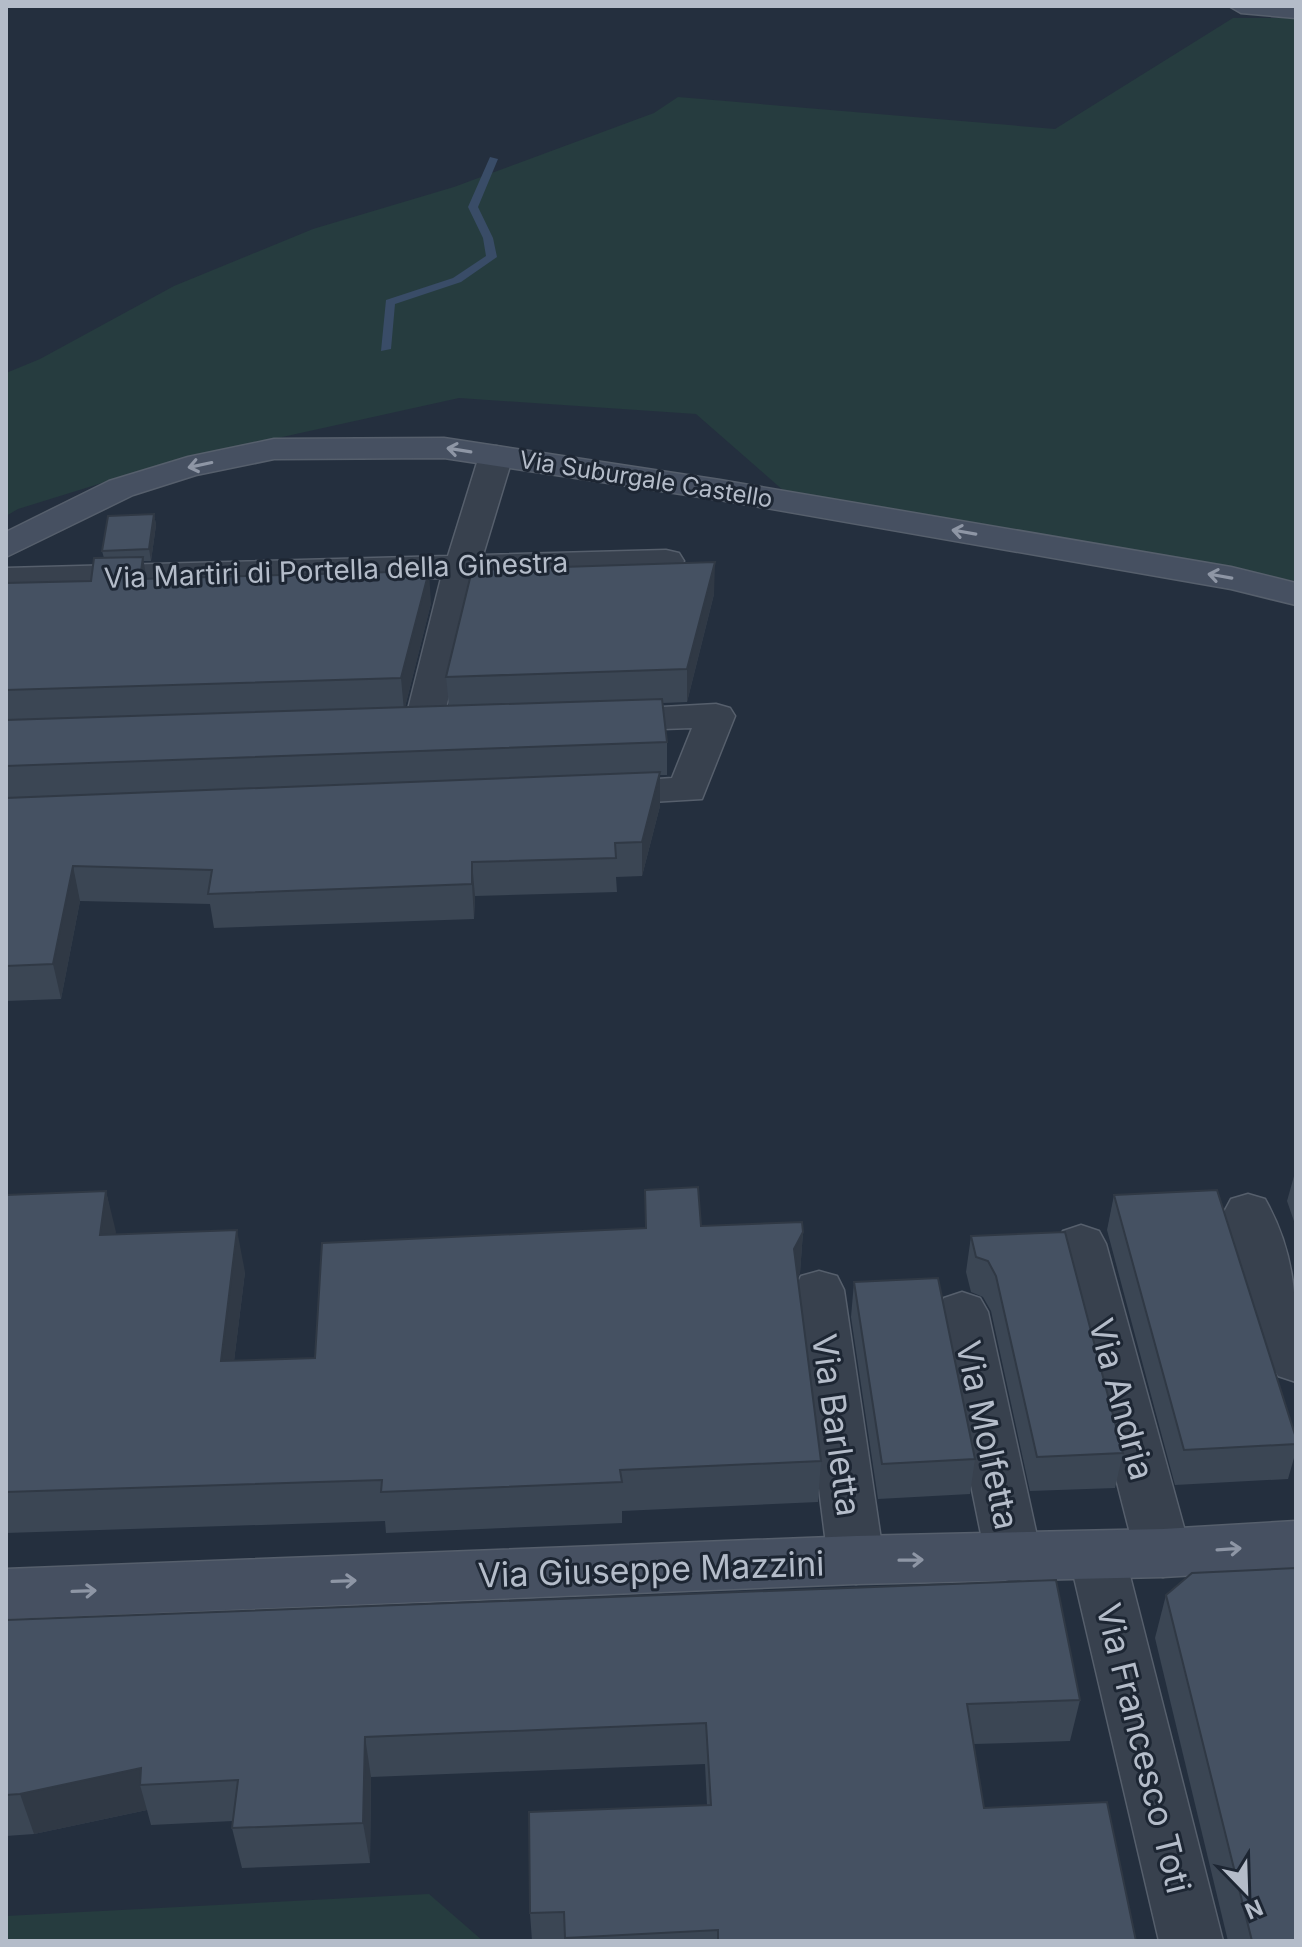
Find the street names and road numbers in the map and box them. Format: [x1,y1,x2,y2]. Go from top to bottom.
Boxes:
street label: Via Suburgale Castello [517,445,775,513]
street label: Via Martiri di Portella della Ginestra [103,545,569,595]
street label: Via Andria [1081,1314,1163,1484]
street label: Via Barletta [804,1331,870,1519]
street label: Via Molfetta [948,1337,1028,1533]
street label: Via Giuseppe Mazzini [477,1542,825,1596]
street label: Via Francesco Toti [1088,1599,1200,1897]

